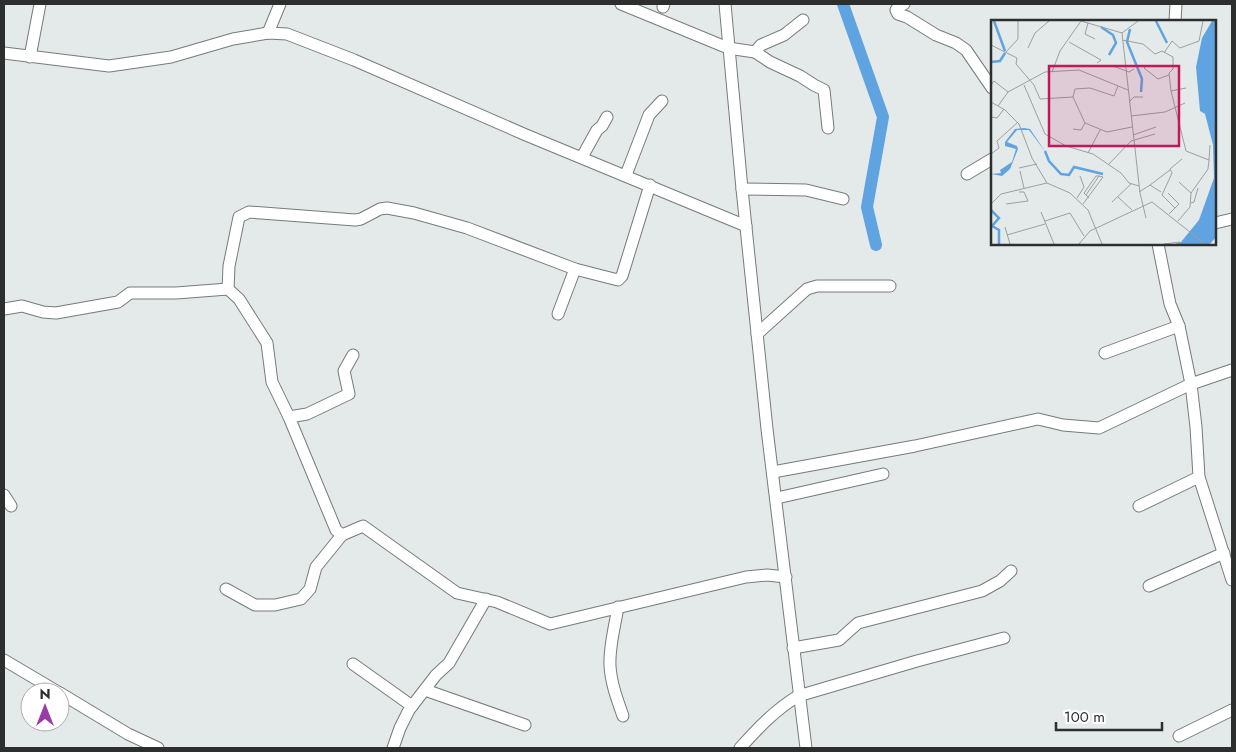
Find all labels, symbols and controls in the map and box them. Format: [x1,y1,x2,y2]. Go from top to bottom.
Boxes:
inset map [991,20,1216,245]
north arrow [20,682,70,732]
text: N [39,684,51,704]
scale bar [1056,700,1162,732]
text: 100 m [1064,706,1105,728]

